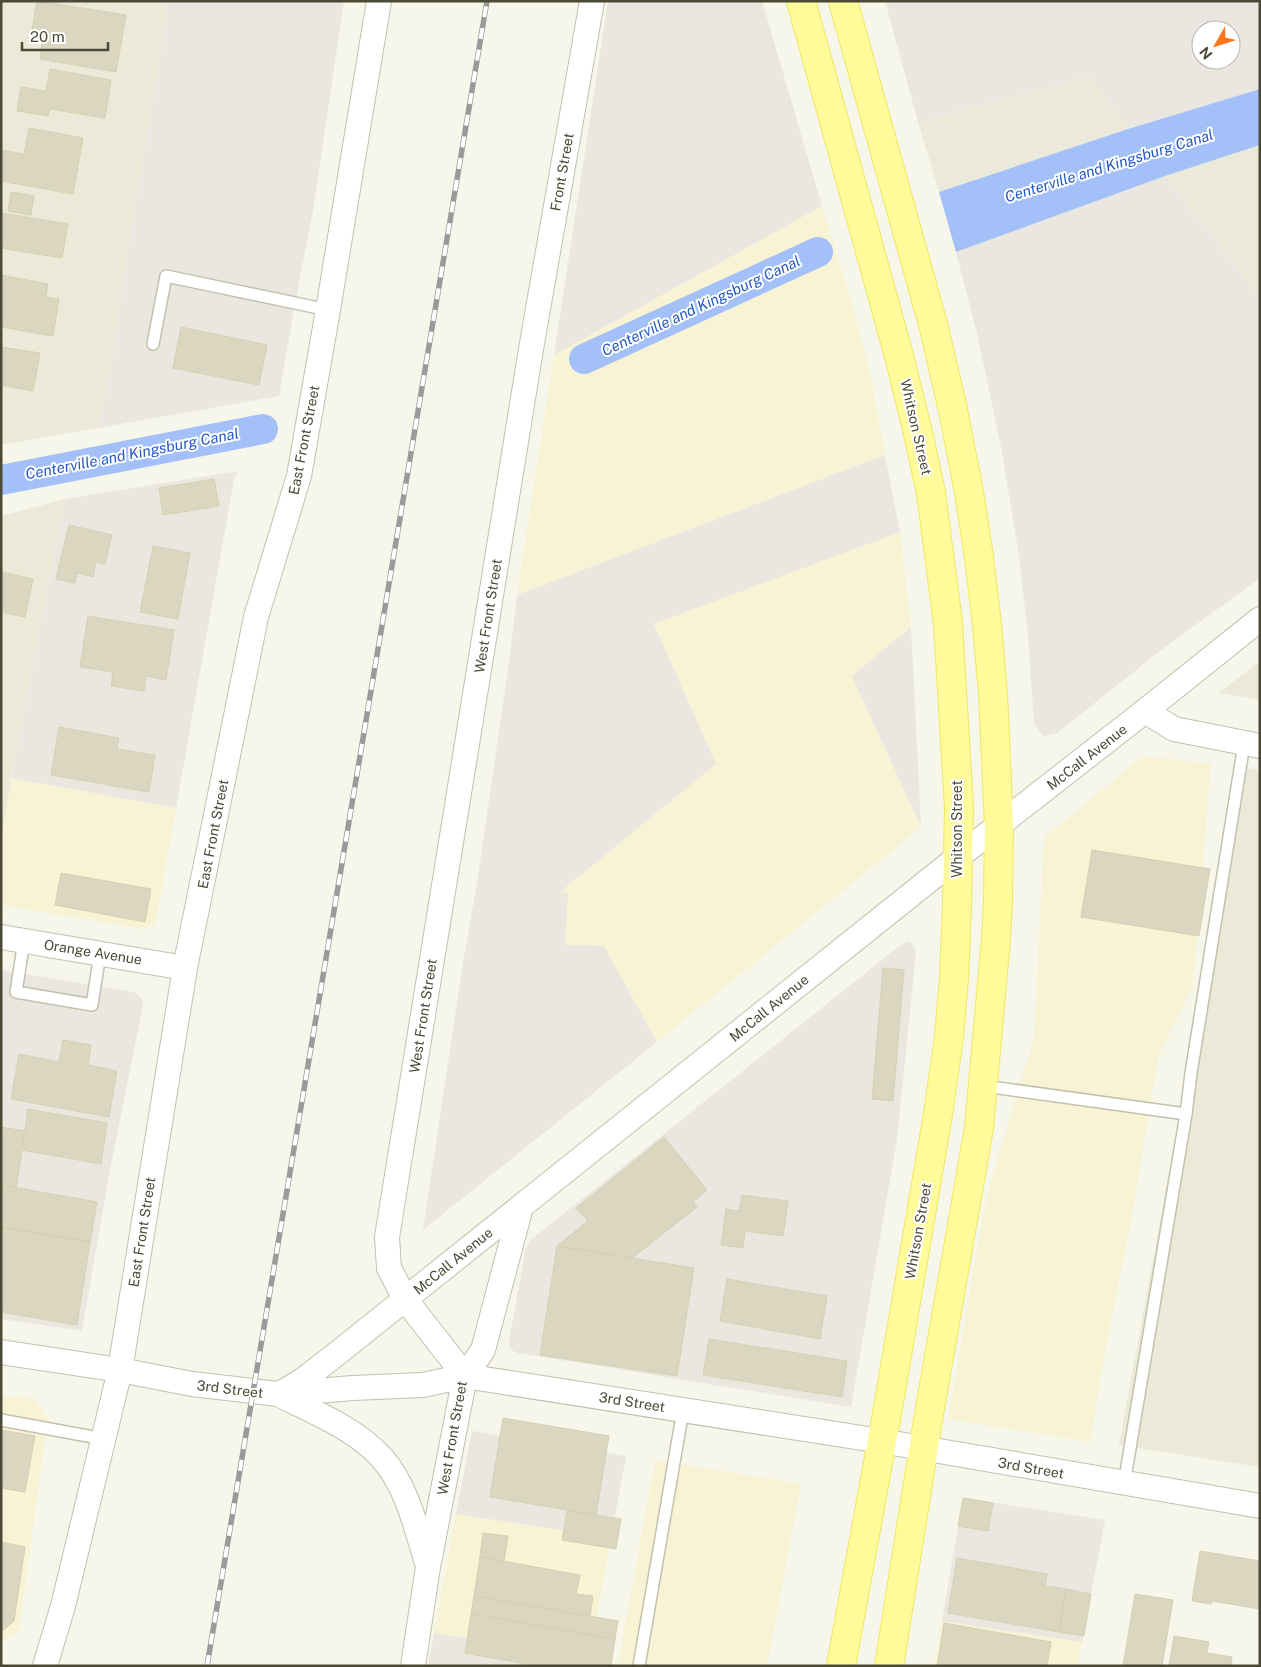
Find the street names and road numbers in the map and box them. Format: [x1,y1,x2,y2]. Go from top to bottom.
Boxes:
street label: Front Street [547,132,577,212]
street label: Whitson Street [897,378,935,476]
street label: East Front Street [286,384,322,496]
street label: West Front Street [471,558,505,674]
street label: McCall Avenue [1044,721,1130,793]
street label: East Front Street [195,778,231,890]
street label: Whitson Street [949,780,965,878]
street label: Orange Avenue [43,936,143,968]
street label: West Front Street [406,958,440,1074]
street label: McCall Avenue [726,971,812,1045]
street label: East Front Street [125,1176,159,1288]
street label: Whitson Street [902,1182,934,1280]
street label: McCall Avenue [410,1224,496,1298]
street label: 3rd Street [196,1377,264,1401]
street label: West Front Street [434,1380,470,1496]
street label: 3rd Street [598,1389,666,1415]
street label: 3rd Street [997,1454,1065,1482]

